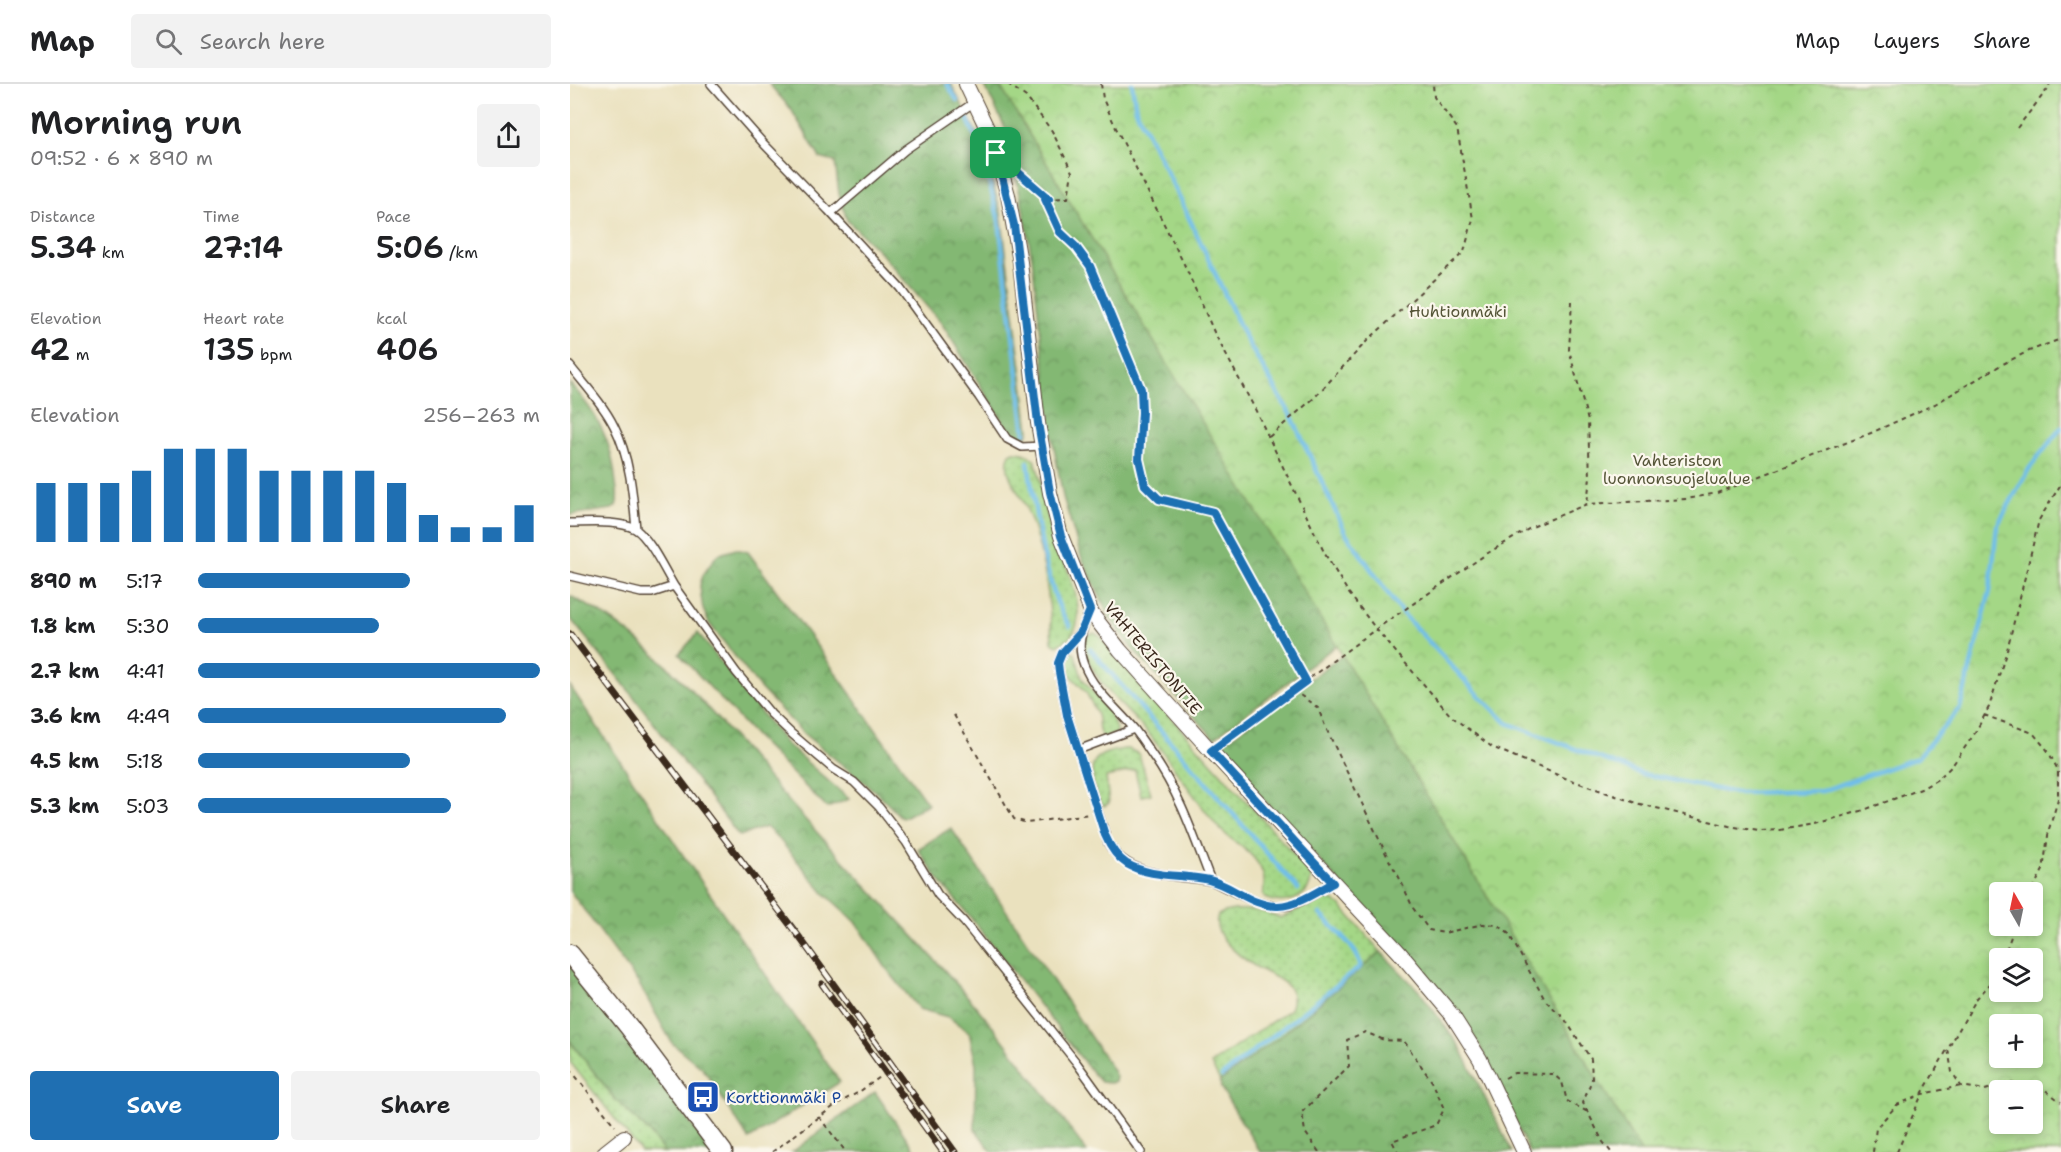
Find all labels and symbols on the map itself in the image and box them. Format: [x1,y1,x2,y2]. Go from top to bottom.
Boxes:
pin [970,127,1021,178]
park label: Huhtionmäki [1409,301,1507,322]
park label: Vahteriston luonnonsuojelualue [1603,450,1751,489]
street label: VAHTERISTONTIE [1100,597,1206,719]
north arrow [1989,882,2043,936]
bus stop icon: Korttionmäki P [685,1079,721,1115]
place label: Korttionmäki P [726,1087,841,1108]

